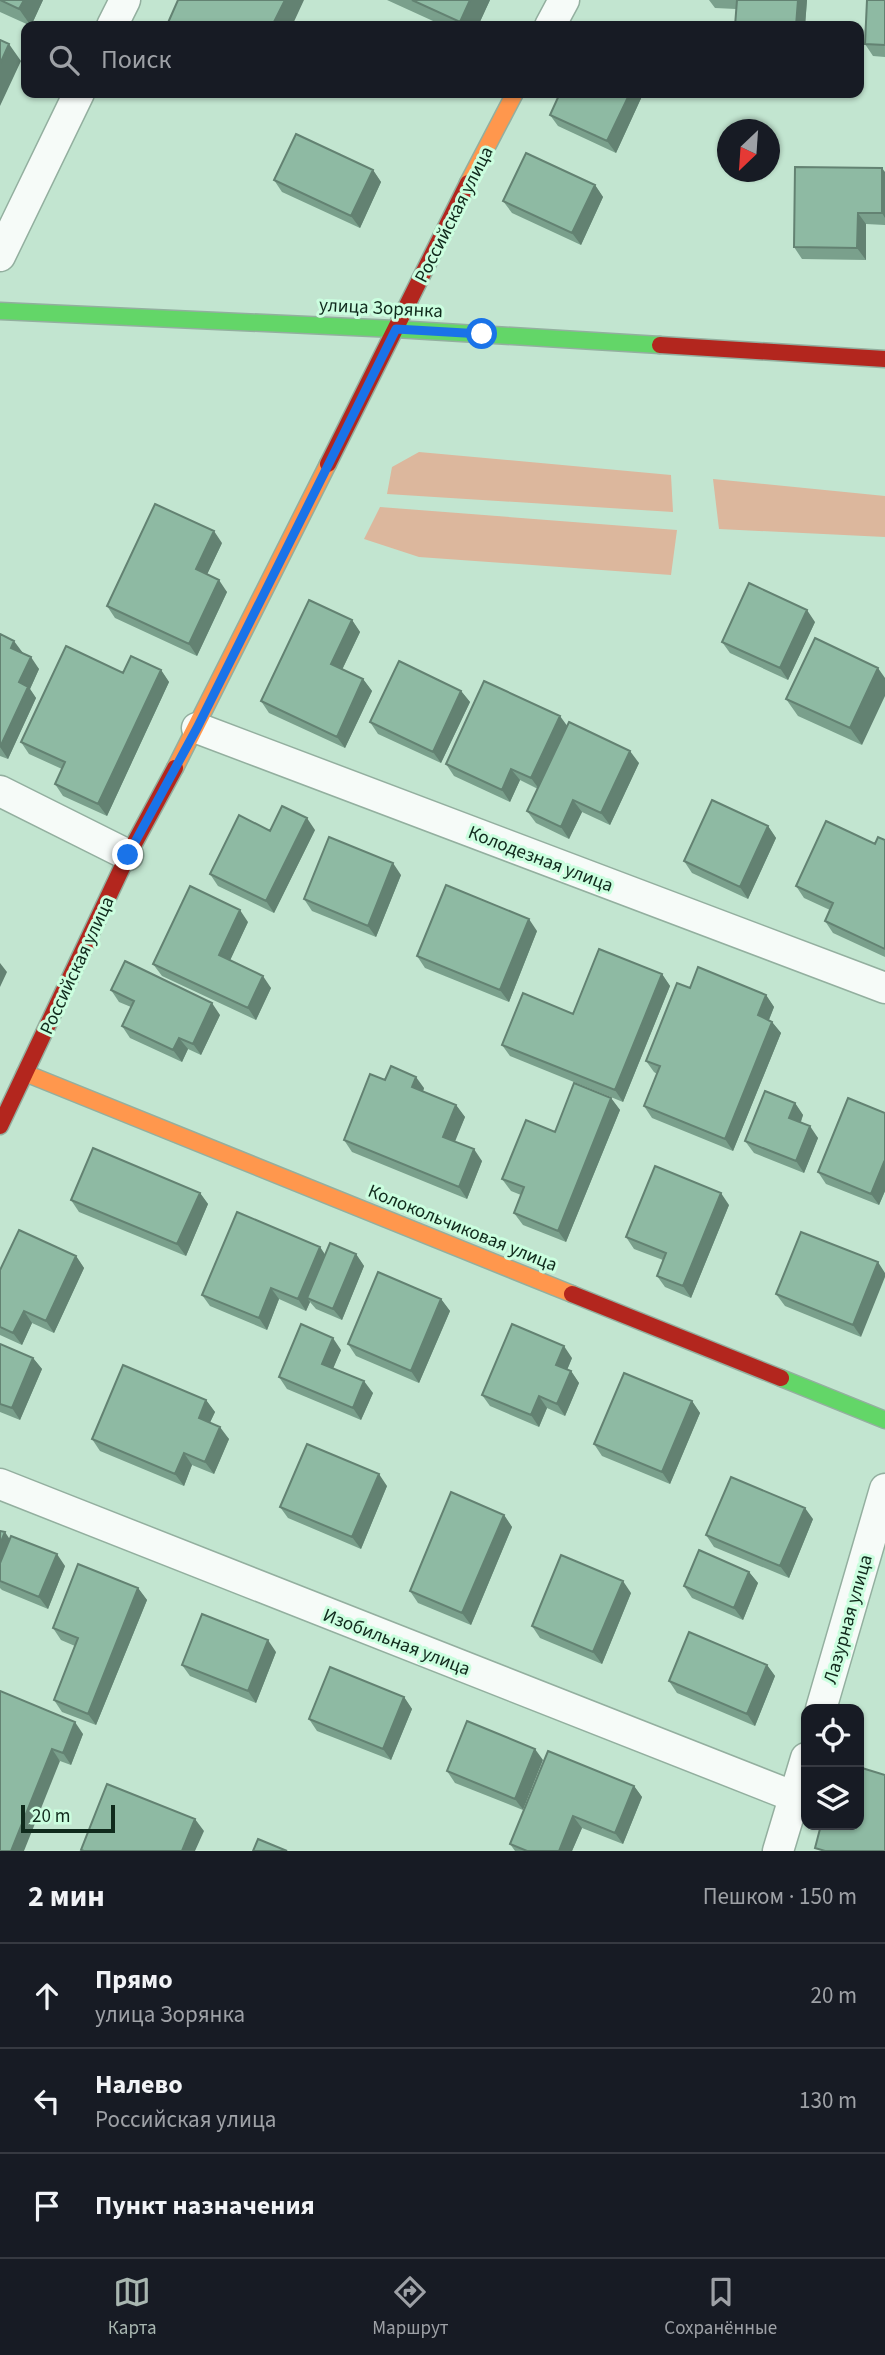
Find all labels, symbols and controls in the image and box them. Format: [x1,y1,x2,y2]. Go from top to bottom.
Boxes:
search box [21,21,864,98]
icon: search [45,41,83,79]
text: Поиск [101,41,171,78]
north arrow [717,119,780,182]
street label: Российская улица [408,142,500,288]
street label: улица Зорянка [318,292,444,325]
route start [466,318,497,349]
street label: Колодезная улица [464,819,617,899]
route end [112,839,143,870]
street label: Российская улица [33,892,121,1039]
street label: Колокольчиковая улица [364,1178,561,1279]
street label: Лазурная улица [817,1552,880,1687]
street label: Изобильная улица [319,1602,474,1683]
map controls [801,1704,864,1830]
button: locate [801,1704,864,1767]
button: layers [801,1767,864,1830]
scale bar [21,1802,116,1834]
text: 20 m [32,1803,70,1830]
text: 2 мин [28,1875,105,1918]
text: Пешком · 150 m [703,1880,857,1913]
text: Прямо [95,1961,173,1998]
icon: ahead [28,1977,66,2015]
text: 20 m [810,1979,857,2012]
text: улица Зорянка [95,1998,245,2031]
text: Налево [95,2066,183,2103]
icon: left [28,2082,66,2120]
text: 130 m [799,2084,857,2117]
text: Российская улица [95,2103,276,2136]
icon: arrive [28,2187,66,2225]
text: Пункт назначения [95,2187,315,2224]
tab: Карта [108,2273,157,2342]
tab: Маршрут [372,2273,449,2342]
tab: Сохранённые [664,2273,777,2342]

